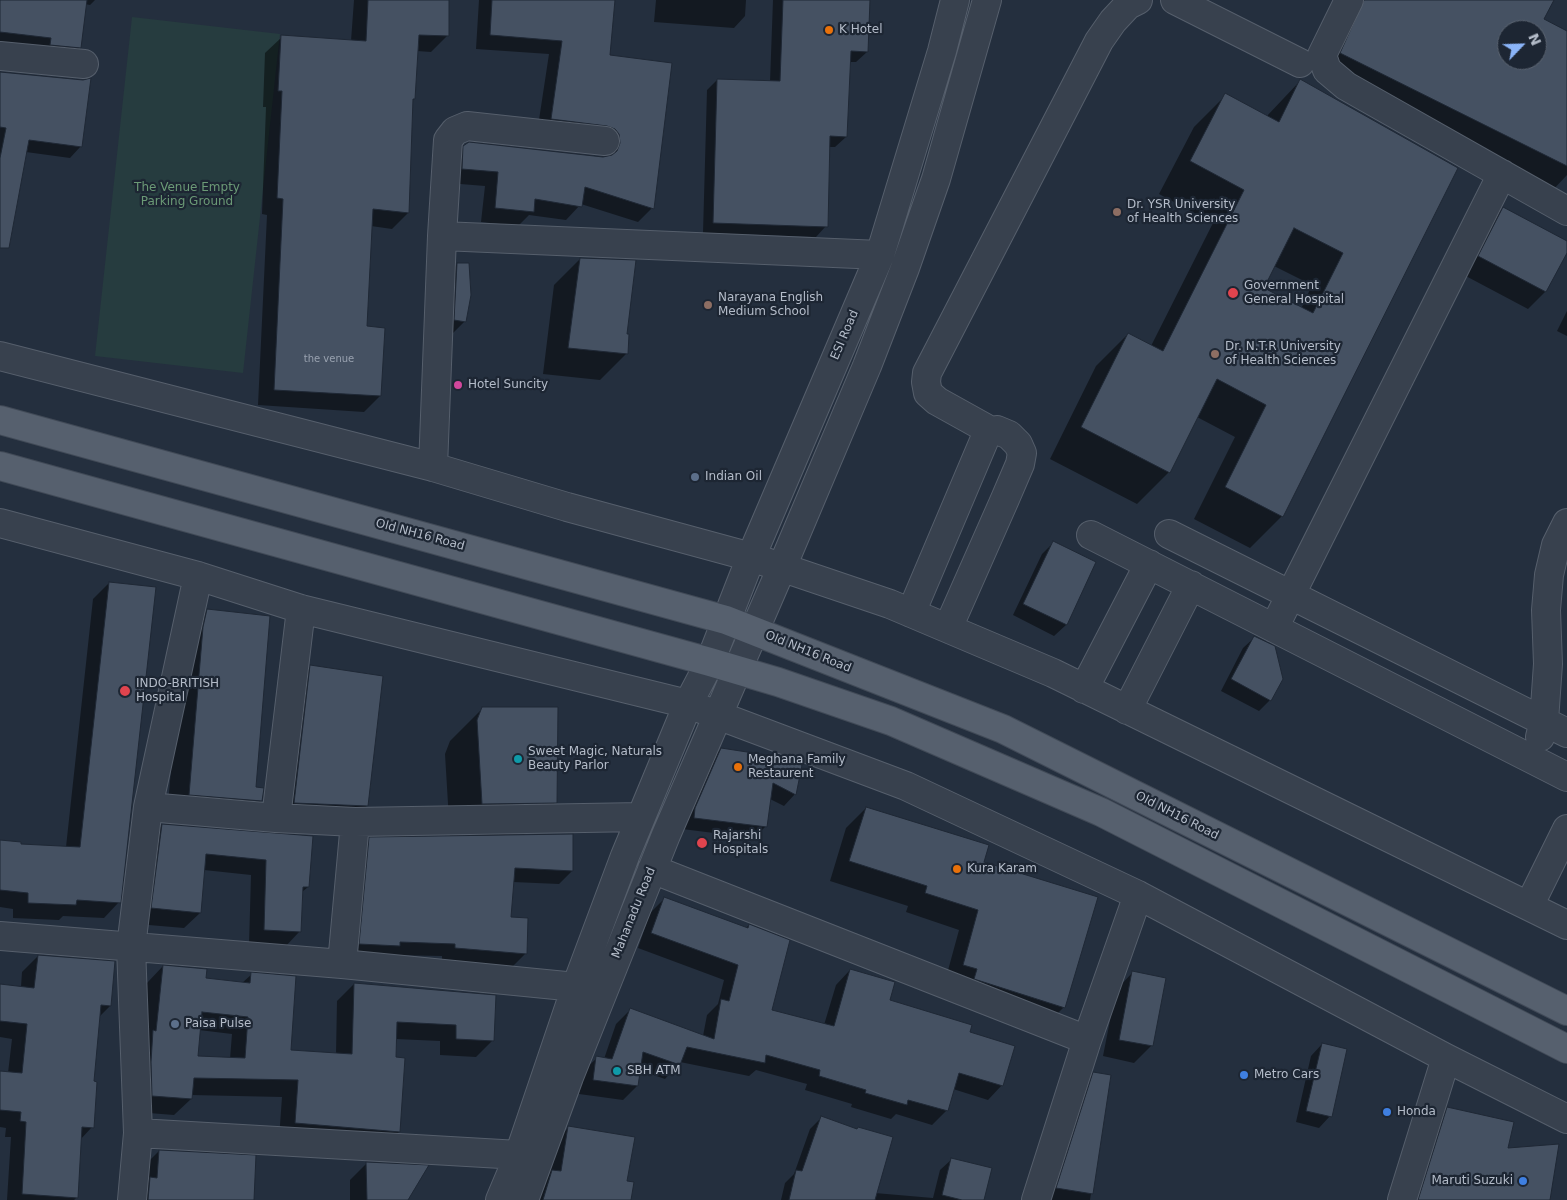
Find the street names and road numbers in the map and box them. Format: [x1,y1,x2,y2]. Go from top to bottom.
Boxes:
street label: ESI Road [828,308,862,362]
street label: Old NH16 Road [374,516,466,554]
street label: Old NH16 Road [763,628,853,676]
street label: Old NH16 Road [1133,789,1221,843]
street label: Mahanadu Road [609,865,659,961]

